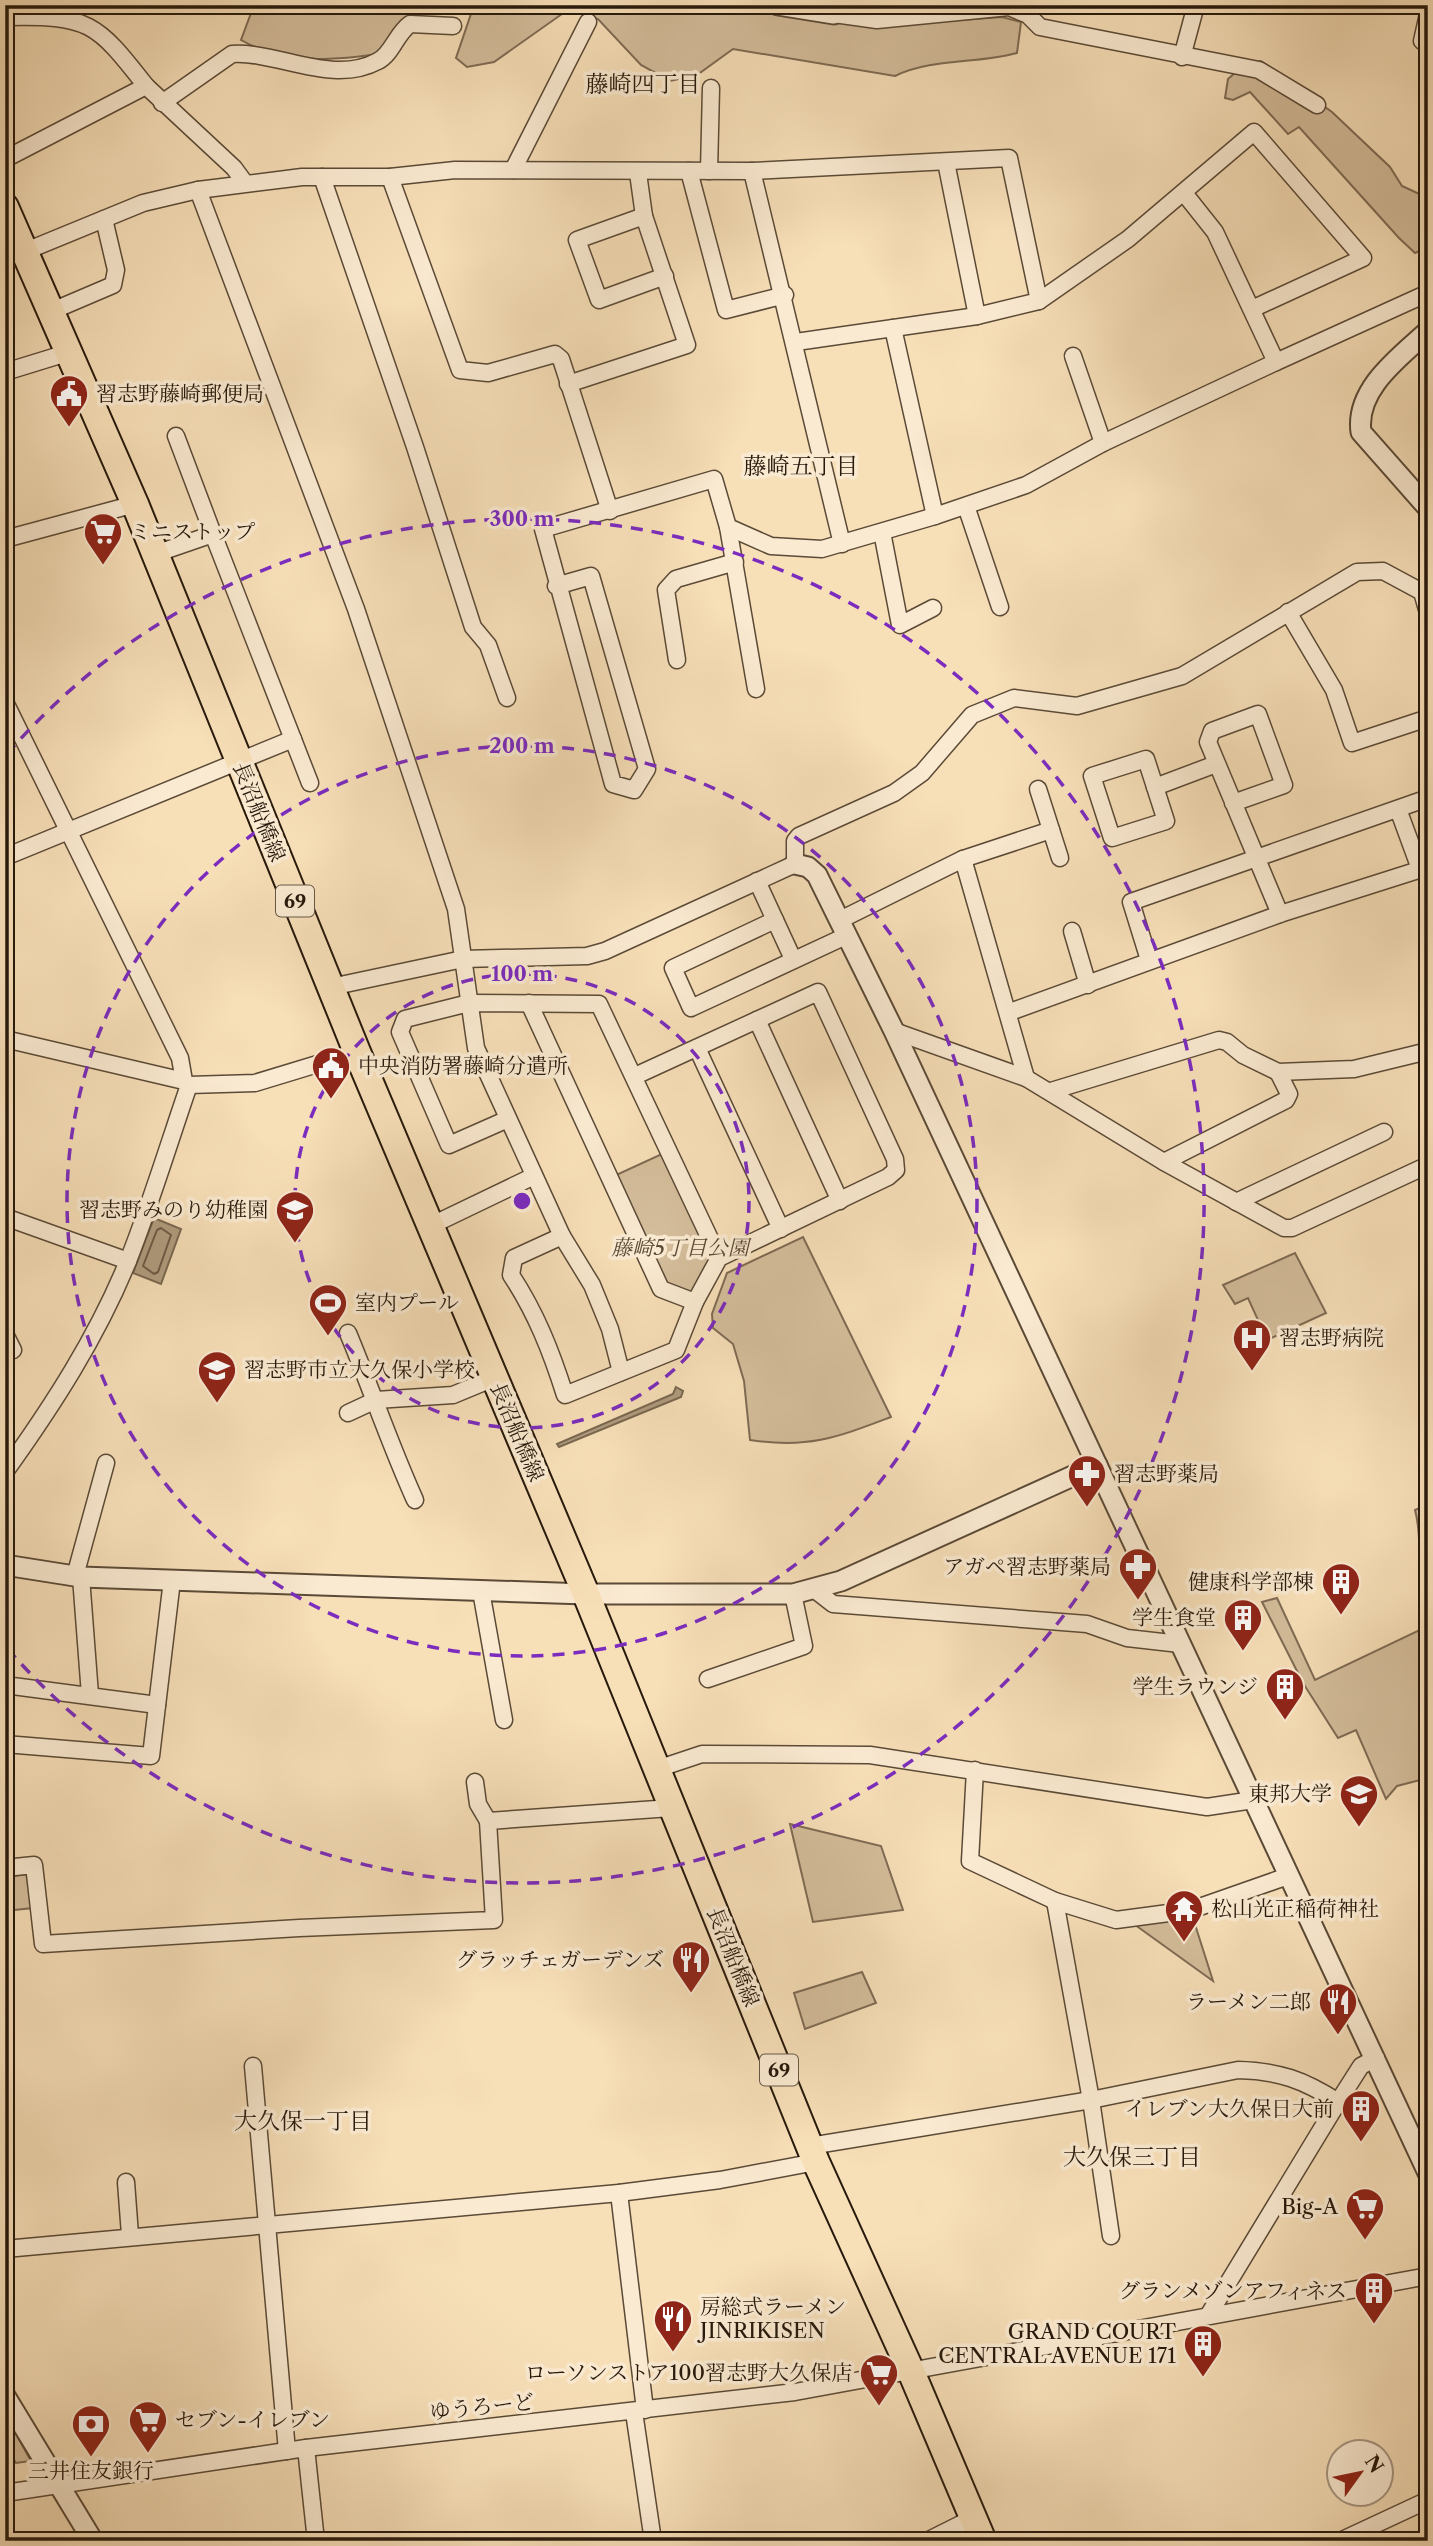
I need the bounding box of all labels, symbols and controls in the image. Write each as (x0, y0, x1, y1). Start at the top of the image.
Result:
district label: 藤崎四丁目 (586, 70, 701, 98)
public building icon: 習志野藤崎郵便局 (48, 373, 90, 428)
place label: 習志野藤崎郵便局 (96, 381, 264, 406)
district label: 藤崎五丁目 (744, 452, 859, 480)
text: 300 m (490, 506, 554, 531)
supermarket icon: ミニストップ (82, 511, 124, 566)
place label: ミニストップ (130, 519, 255, 544)
text: 200 m (489, 733, 555, 758)
street label: 長沼船橋線 (228, 758, 291, 865)
road number: 69 (276, 886, 314, 917)
text: 100 m (491, 961, 553, 986)
public building icon: 中央消防署藤崎分遣所 (310, 1045, 352, 1100)
place label: 中央消防署藤崎分遣所 (358, 1053, 568, 1078)
school or university icon: 習志野みのり幼稚園 (274, 1189, 316, 1244)
centre of rings (510, 1189, 534, 1213)
place label: 習志野みのり幼稚園 (79, 1197, 268, 1222)
park label: 藤崎5丁目公園 (611, 1235, 752, 1260)
sports icon: 室内プール (307, 1282, 349, 1337)
place label: 室内プール (355, 1290, 459, 1315)
hospital icon: 習志野病院 (1231, 1317, 1273, 1372)
place label: 習志野病院 (1279, 1325, 1384, 1350)
school or university icon: 習志野市立大久保小学校 (196, 1349, 238, 1404)
place label: 習志野市立大久保小学校 (244, 1357, 475, 1382)
street label: 長沼船橋線 (485, 1379, 549, 1485)
pharmacy icon: 習志野薬局 (1066, 1453, 1108, 1508)
place label: 習志野薬局 (1114, 1461, 1219, 1486)
pharmacy icon: アガペ習志野薬局 (1117, 1546, 1159, 1601)
place label: アガペ習志野薬局 (943, 1554, 1111, 1579)
building icon: 健康科学部棟 (1320, 1561, 1362, 1616)
place label: 健康科学部棟 (1188, 1569, 1314, 1594)
building icon: 学生食堂 (1222, 1597, 1264, 1652)
place label: 学生食堂 (1132, 1605, 1216, 1630)
building icon: 学生ラウンジ (1264, 1666, 1306, 1721)
place label: 学生ラウンジ (1133, 1674, 1258, 1699)
school or university icon: 東邦大学 (1338, 1773, 1380, 1828)
place label: 東邦大学 (1248, 1781, 1332, 1806)
temple icon: 松山光正稲荷神社 (1163, 1888, 1205, 1943)
place label: 松山光正稲荷神社 (1211, 1896, 1379, 1921)
street label: 長沼船橋線 (702, 1903, 765, 2010)
restaurant icon: グラッチェガーデンズ (670, 1939, 712, 1994)
place label: グラッチェガーデンズ (456, 1947, 664, 1972)
restaurant icon: ラーメン二郎 (1317, 1981, 1359, 2036)
place label: ラーメン二郎 (1186, 1989, 1311, 2014)
road number: 69 (760, 2054, 798, 2086)
building icon: イレブン大久保日大前 (1340, 2088, 1382, 2143)
place label: イレブン大久保日大前 (1125, 2096, 1334, 2121)
district label: 大久保一丁目 (234, 2107, 372, 2135)
district label: 大久保三丁目 (1063, 2143, 1201, 2171)
supermarket icon: Big-A (1344, 2186, 1386, 2241)
place label: Big-A (1281, 2194, 1338, 2219)
building icon: グランメゾンアフィネス (1353, 2270, 1395, 2325)
place label: グランメゾンアフィネス (1119, 2278, 1347, 2303)
place label: 房総式ラーメン JINRIKISEN (697, 2294, 846, 2343)
restaurant icon: 房総式ラーメン JINRIKISEN (652, 2298, 694, 2353)
place label: GRAND COURT CENTRAL AVENUE 171 (938, 2319, 1176, 2368)
building icon: GRAND COURT CENTRAL AVENUE 171 (1182, 2323, 1224, 2378)
supermarket icon: ローソンストア100習志野大久保店 (858, 2352, 900, 2407)
place label: ローソンストア100習志野大久保店 (525, 2360, 852, 2385)
street label: ゆうろーど (428, 2389, 535, 2424)
supermarket icon: セブン-イレブン (127, 2399, 169, 2454)
bank icon: 三井住友銀行 (70, 2403, 112, 2458)
place label: セブン-イレブン (175, 2407, 330, 2432)
north arrow (1324, 2438, 1394, 2508)
text: N (1360, 2451, 1388, 2477)
place label: 三井住友銀行 (28, 2458, 154, 2483)

